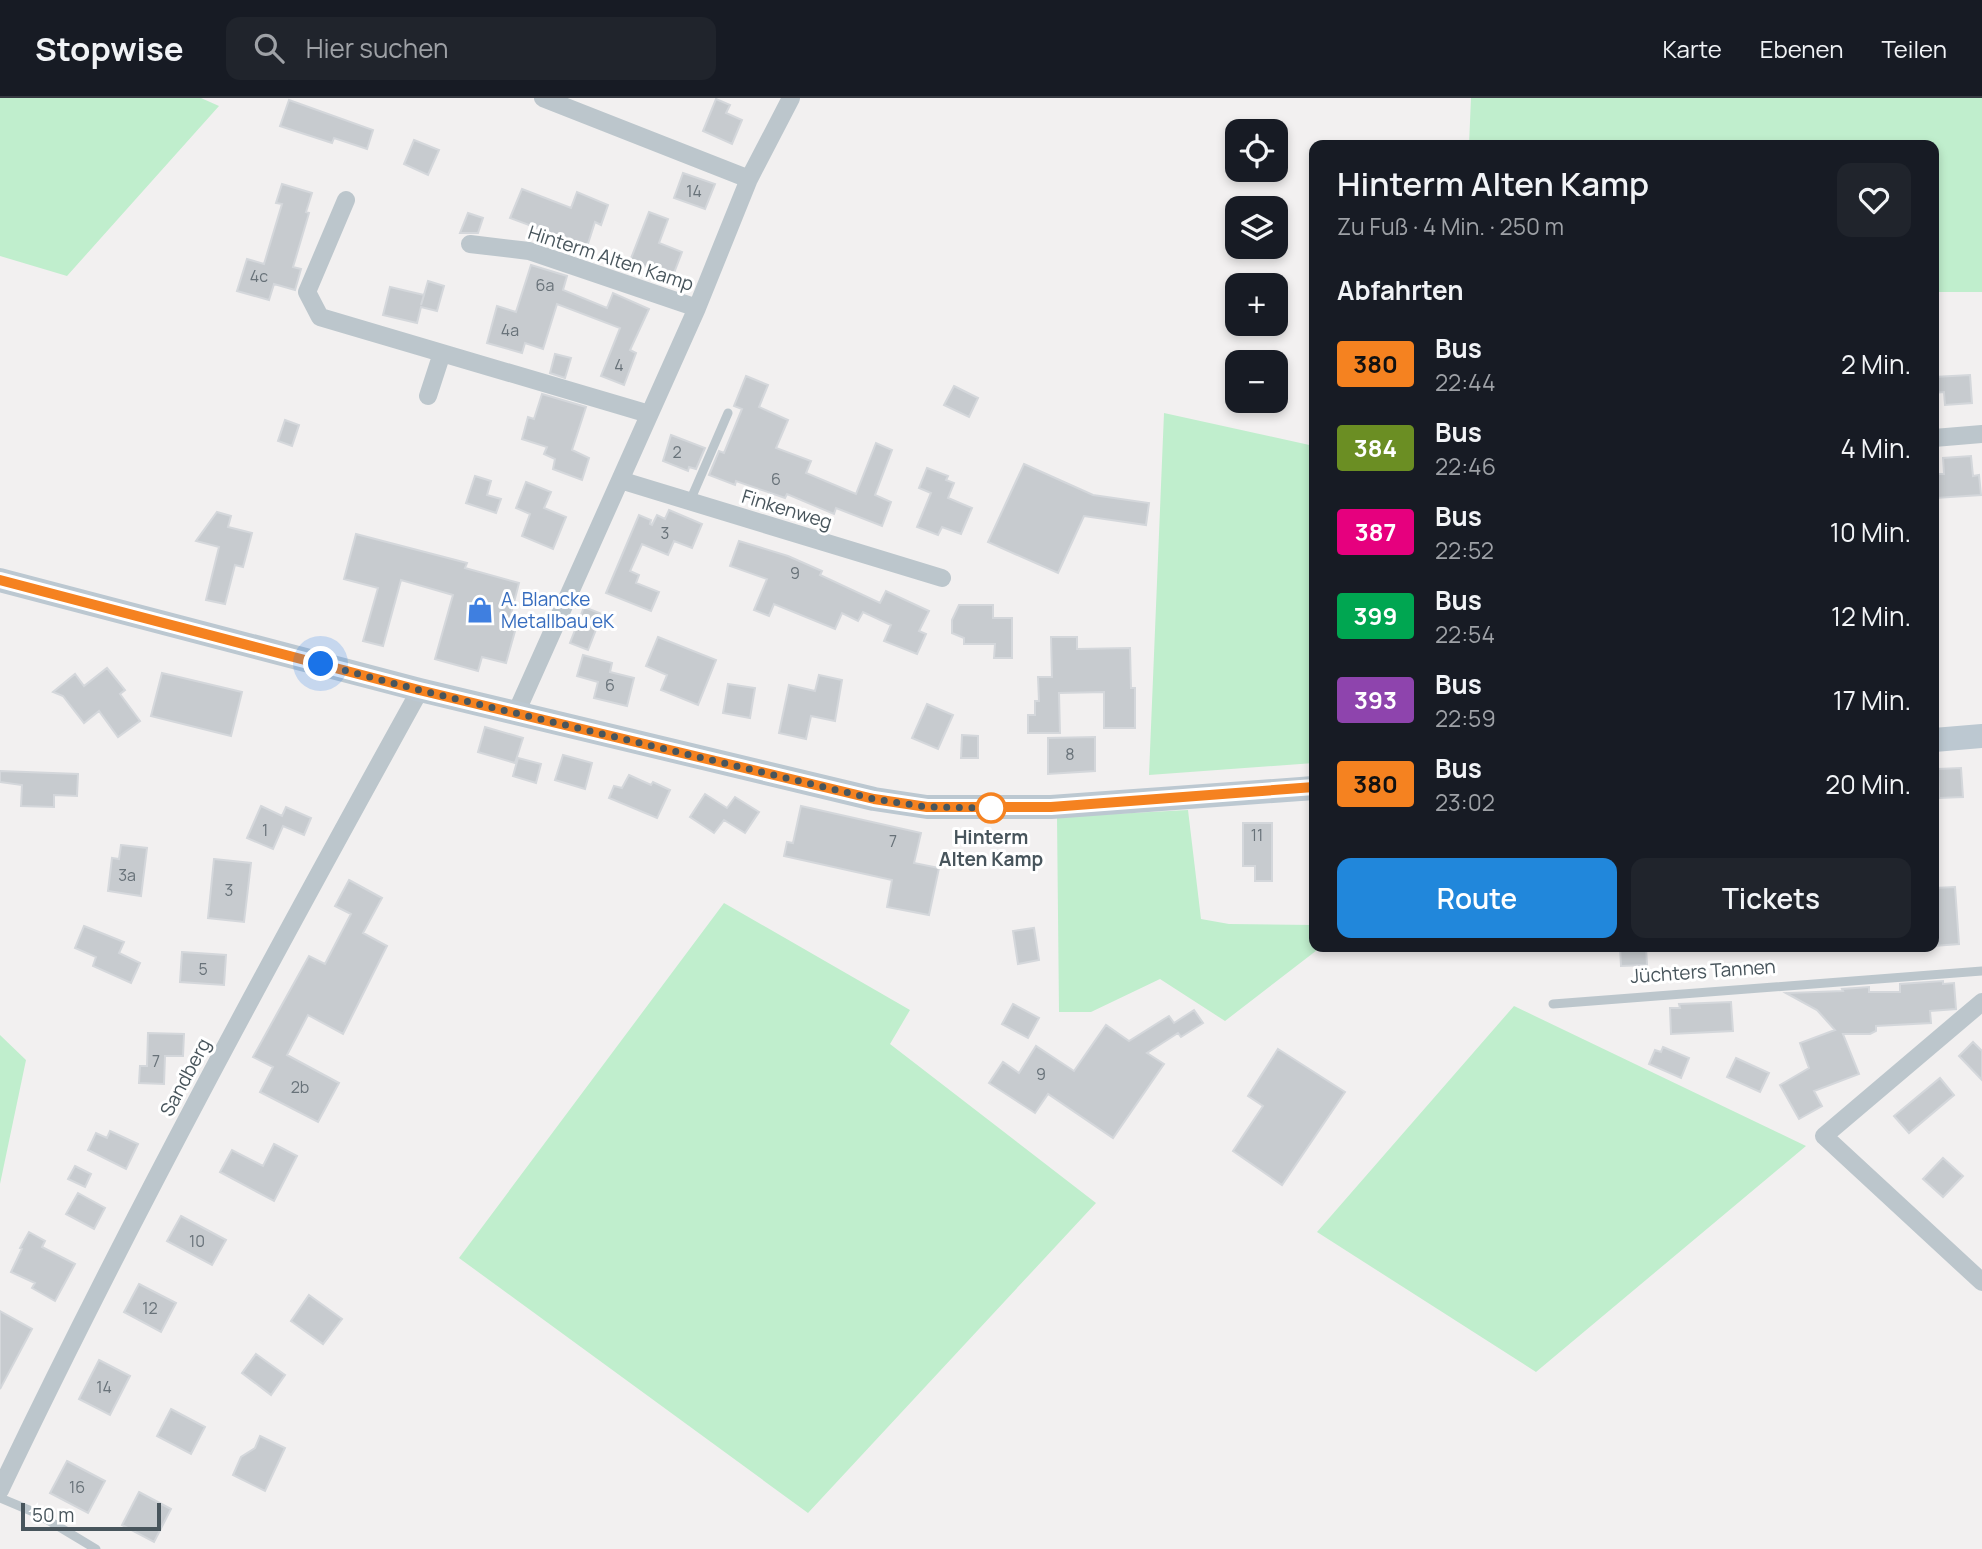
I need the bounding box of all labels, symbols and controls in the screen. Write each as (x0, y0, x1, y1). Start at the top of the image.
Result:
search box (226, 17, 716, 80)
text: Stopwise (35, 26, 184, 71)
icon: search (250, 29, 288, 67)
text: Hier suchen (306, 30, 448, 66)
text: Karte (1662, 32, 1722, 65)
text: Ebenen (1760, 32, 1843, 65)
text: Teilen (1881, 32, 1947, 65)
map controls (1225, 119, 1288, 413)
button: locate (1225, 119, 1288, 182)
text: Hinterm Alten Kamp (1337, 161, 1649, 206)
button: heart (1837, 163, 1911, 237)
house number: 14 (686, 180, 702, 202)
button: layers (1225, 196, 1288, 259)
text: Zu Fuß · 4 Min. · 250 m (1337, 210, 1564, 242)
street label: Hinterm Alten Kamp (525, 219, 697, 297)
house number: 4c (250, 265, 268, 287)
text: Abfahrten (1337, 272, 1464, 308)
button: + (1225, 273, 1288, 336)
house number: 6a (536, 274, 554, 296)
house number: 4a (501, 319, 519, 341)
text: Bus (1435, 330, 1482, 366)
text: 2 Min. (1841, 346, 1911, 382)
text: 380 (1353, 347, 1398, 380)
button: − (1225, 350, 1288, 413)
house number: 4 (614, 354, 624, 376)
text: 22:44 (1435, 366, 1495, 398)
text: Bus (1435, 414, 1482, 450)
text: 4 Min. (1841, 430, 1911, 466)
text: 384 (1354, 431, 1397, 464)
house number: 2 (672, 441, 682, 463)
text: 22:46 (1435, 450, 1496, 482)
house number: 6 (771, 468, 781, 490)
street label: Finkenweg (739, 483, 835, 535)
text: Bus (1435, 498, 1482, 534)
text: 10 Min. (1830, 514, 1911, 550)
text: 387 (1355, 515, 1396, 548)
house number: 3 (661, 522, 669, 544)
text: 22:52 (1435, 534, 1494, 566)
house number: 9 (790, 562, 800, 584)
text: Bus (1435, 582, 1482, 618)
place label: A. Blancke Metallbau eK (501, 586, 615, 634)
shop icon: A. Blancke Metallbau eK (465, 595, 495, 625)
text: 12 Min. (1831, 598, 1911, 634)
text: 399 (1354, 599, 1397, 632)
text: 22:54 (1435, 618, 1495, 650)
your location (303, 646, 338, 681)
text: Bus (1435, 666, 1482, 702)
house number: 6 (605, 674, 615, 696)
text: 17 Min. (1833, 682, 1911, 718)
text: 393 (1354, 683, 1397, 716)
text: 22:59 (1435, 702, 1496, 734)
house number: 8 (1065, 743, 1075, 765)
text: Bus (1435, 750, 1482, 786)
text: 20 Min. (1825, 766, 1911, 802)
text: 380 (1353, 767, 1398, 800)
text: 23:02 (1435, 786, 1495, 818)
marker: Hinterm Alten Kamp (976, 793, 1006, 823)
house number: 1 (262, 819, 268, 841)
place label: Hinterm Alten Kamp (939, 824, 1043, 872)
house number: 11 (1251, 824, 1263, 846)
house number: 7 (889, 830, 897, 852)
button: Route (1337, 858, 1617, 938)
button: Tickets (1631, 858, 1911, 938)
house number: 3a (118, 864, 136, 886)
house number: 3 (225, 879, 233, 901)
street label: Jüchters Tannen (1629, 953, 1777, 989)
house number: 5 (198, 958, 208, 980)
street label: Sandberg (154, 1033, 216, 1121)
house number: 7 (152, 1050, 160, 1072)
house number: 9 (1036, 1063, 1046, 1085)
house number: 2b (291, 1076, 309, 1098)
house number: 10 (189, 1230, 205, 1252)
house number: 12 (142, 1297, 158, 1319)
house number: 14 (96, 1376, 112, 1398)
house number: 16 (69, 1476, 85, 1498)
scale bar (21, 1500, 161, 1532)
text: 50 m (32, 1502, 74, 1528)

